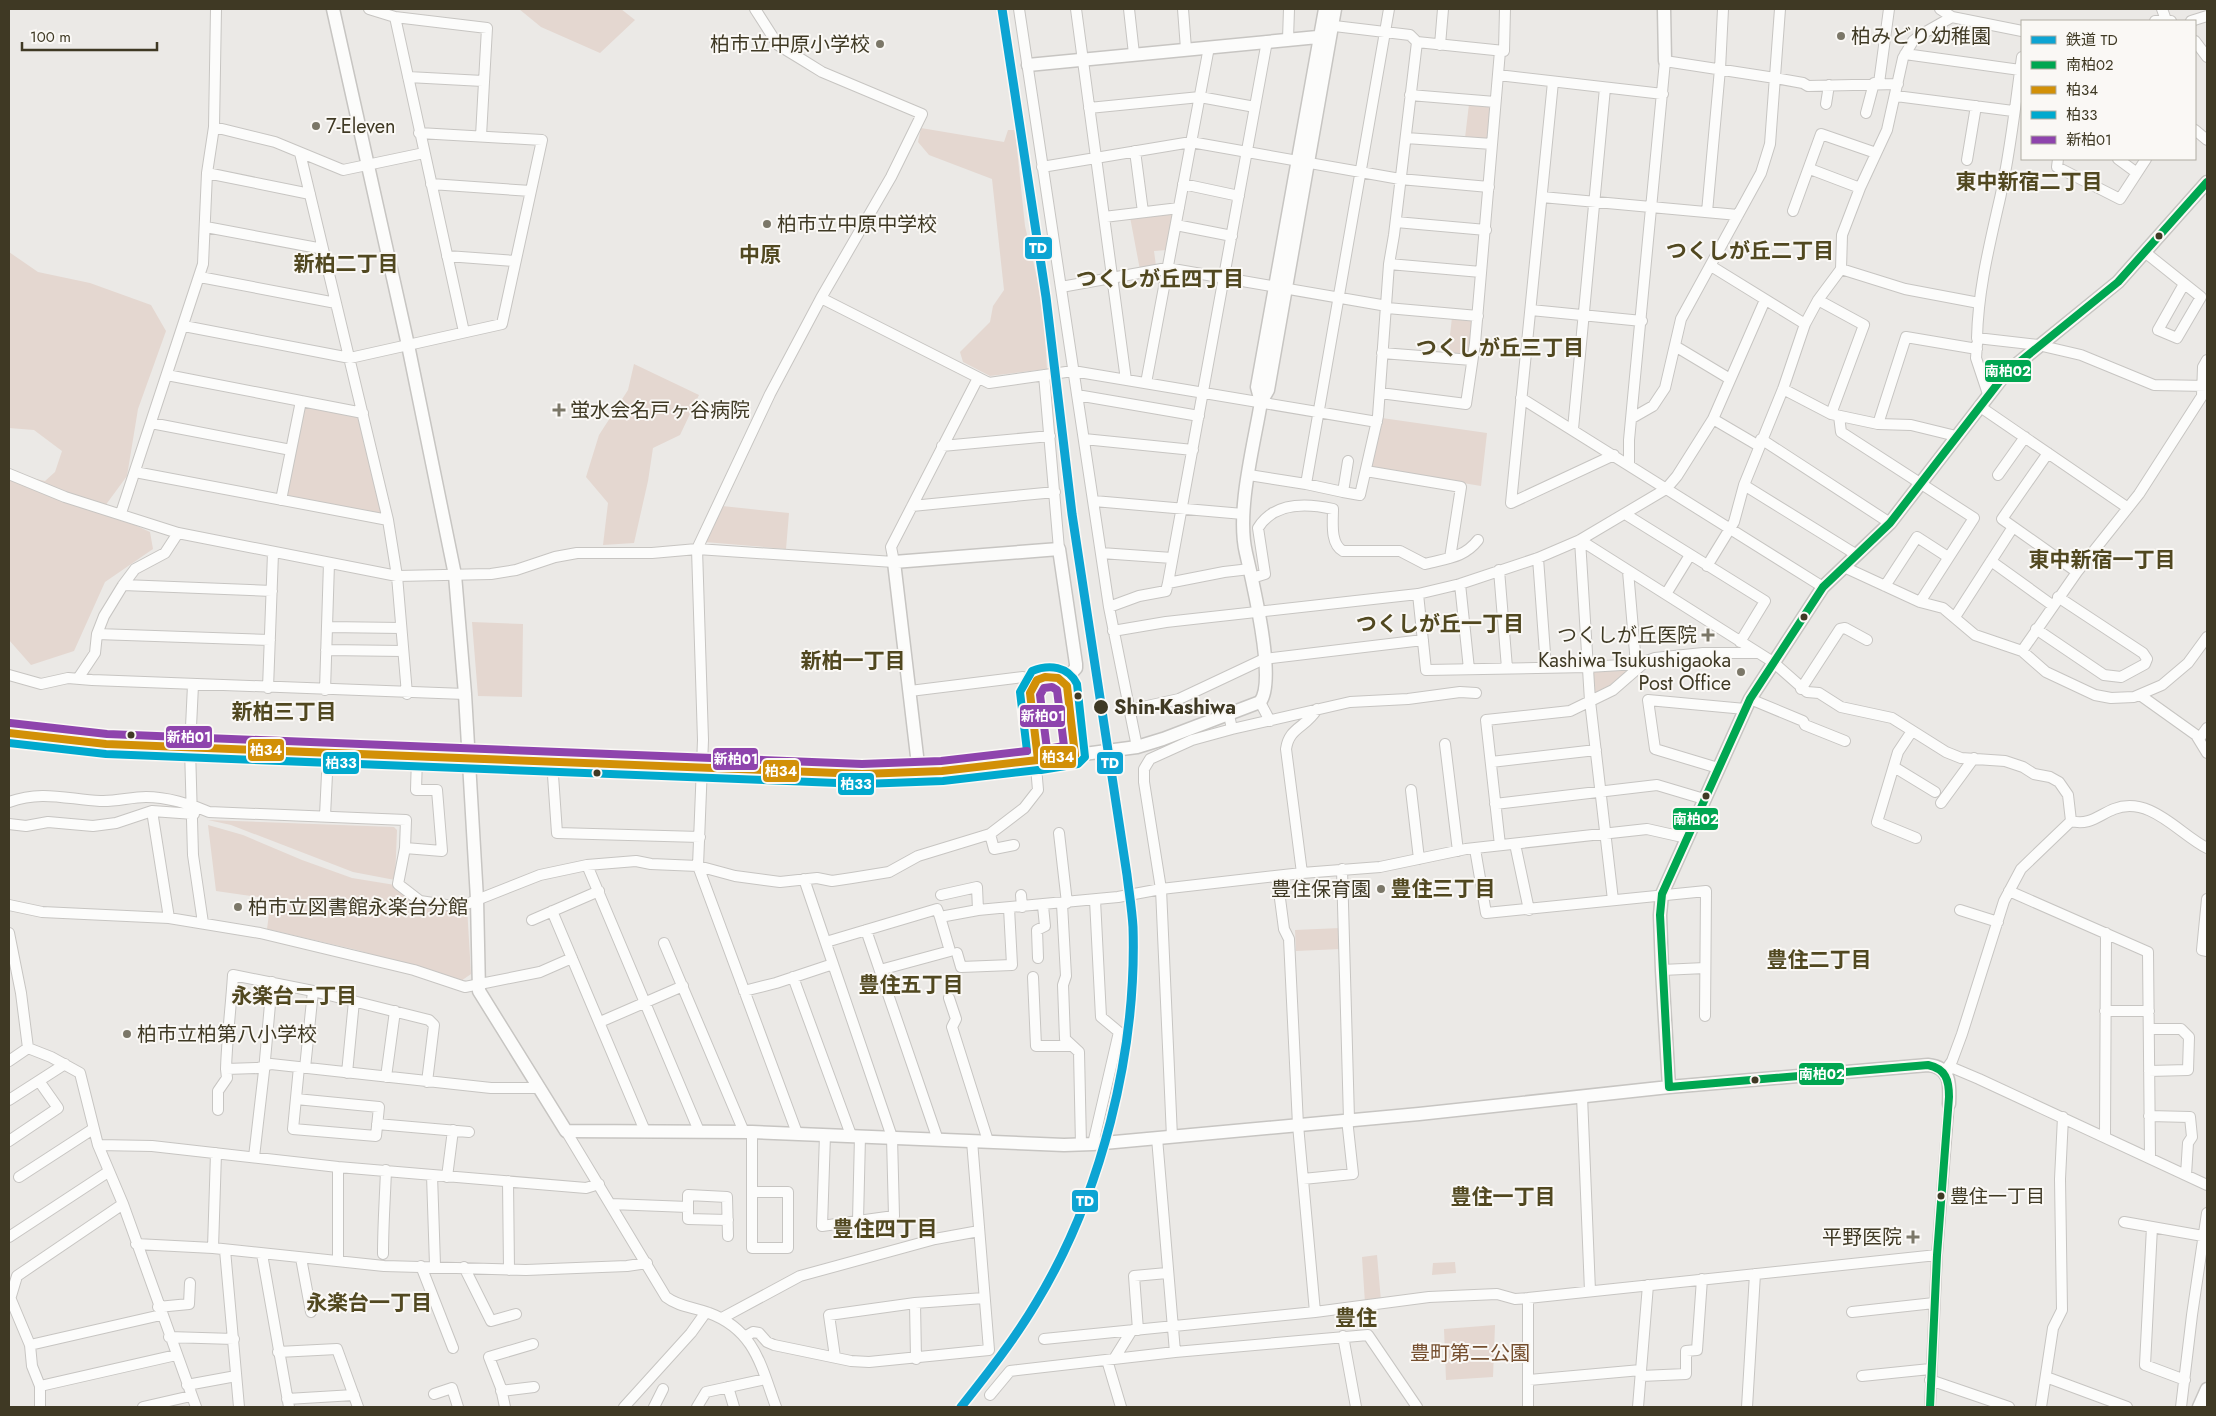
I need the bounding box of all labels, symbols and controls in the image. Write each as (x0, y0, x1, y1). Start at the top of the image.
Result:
scale bar (22, 20, 158, 52)
legend (2021, 20, 2196, 160)
place label: 柏みどり幼稚園 (1851, 22, 1991, 51)
text: 100 m (30, 26, 71, 48)
text: 鉄道 TD (2066, 29, 2118, 51)
place label: 柏市立中原小学校 (710, 30, 870, 59)
marker: 柏みどり幼稚園 (1835, 30, 1847, 42)
marker: 柏市立中原小学校 (874, 38, 886, 50)
text: 南柏02 (2066, 54, 2114, 76)
text: 柏34 (2066, 79, 2098, 101)
text: 柏33 (2066, 104, 2097, 126)
place label: 7-Eleven (326, 112, 396, 141)
marker: 7-Eleven (310, 120, 322, 132)
text: 新柏01 (2066, 129, 2112, 151)
district label: 東中新宿二丁目 (1956, 167, 2103, 197)
place label: 柏市立中原中学校 (777, 210, 937, 239)
marker: 柏市立中原中学校 (761, 218, 773, 230)
unlabelled marker (2154, 231, 2164, 241)
line badge: TD (1024, 236, 1053, 260)
district label: つくしが丘二丁目 (1666, 236, 1834, 266)
text: TD (1029, 238, 1047, 258)
district label: 中原 (739, 240, 781, 270)
district label: 新柏二丁目 (294, 249, 399, 279)
district label: つくしが丘四丁目 (1076, 264, 1244, 294)
district label: つくしが丘三丁目 (1416, 333, 1584, 363)
line badge: 南柏02 (1984, 359, 2032, 383)
text: 南柏02 (1985, 361, 2031, 381)
place label: 蛍水会名戸ヶ谷病院 (570, 396, 750, 425)
marker: 蛍水会名戸ヶ谷病院 (552, 403, 566, 417)
district label: 東中新宿一丁目 (2029, 545, 2176, 575)
district label: つくしが丘一丁目 (1356, 609, 1524, 639)
unlabelled marker (1799, 612, 1809, 622)
place label: つくしが丘医院 (1557, 621, 1697, 650)
marker: つくしが丘医院 (1701, 628, 1715, 642)
district label: 新柏一丁目 (801, 646, 906, 676)
place label: Kashiwa Tsukushigaoka Post Office (1538, 646, 1731, 698)
marker: Kashiwa Tsukushigaoka Post Office (1735, 666, 1747, 678)
unlabelled marker (1073, 691, 1083, 701)
place label: Shin-Kashiwa (1114, 693, 1236, 722)
district label: 新柏三丁目 (232, 697, 337, 727)
marker: Shin-Kashiwa (1092, 698, 1110, 716)
line badge: 新柏01 (1019, 704, 1066, 728)
text: 新柏01 (1021, 706, 1065, 726)
line badge: 新柏01 (165, 725, 213, 749)
text: 新柏01 (167, 727, 211, 747)
unlabelled marker (126, 730, 136, 740)
line badge: 柏34 (247, 738, 285, 762)
text: 柏34 (250, 740, 282, 760)
line badge: 柏34 (1039, 745, 1077, 769)
line badge: 新柏01 (712, 747, 759, 771)
text: 柏34 (1042, 747, 1074, 767)
text: 新柏01 (714, 749, 758, 769)
line badge: 柏33 (322, 751, 360, 775)
line badge: TD (1096, 751, 1124, 775)
text: 柏33 (325, 753, 357, 773)
text: TD (1101, 753, 1119, 773)
line badge: 柏34 (762, 759, 800, 783)
text: 柏34 (765, 761, 797, 781)
unlabelled marker (592, 768, 602, 778)
line badge: 柏33 (837, 772, 875, 796)
text: 柏33 (840, 774, 872, 794)
unlabelled marker (1701, 791, 1711, 801)
line badge: 南柏02 (1672, 807, 1719, 831)
text: 南柏02 (1673, 809, 1719, 829)
district label: 豊住三丁目 (1391, 874, 1496, 904)
place label: 豊住保育園 (1271, 875, 1371, 904)
marker: 豊住保育園 (1375, 883, 1387, 895)
place label: 柏市立図書館永楽台分館 (248, 893, 468, 922)
marker: 柏市立図書館永楽台分館 (232, 901, 244, 913)
district label: 豊住二丁目 (1767, 945, 1872, 975)
district label: 豊住五丁目 (859, 970, 964, 1000)
district label: 永楽台二丁目 (231, 981, 357, 1011)
place label: 柏市立柏第八小学校 (137, 1020, 317, 1049)
marker: 柏市立柏第八小学校 (121, 1028, 133, 1040)
line badge: 南柏02 (1798, 1062, 1845, 1086)
text: 南柏02 (1799, 1064, 1845, 1084)
unlabelled marker (1750, 1075, 1760, 1085)
district label: 豊住一丁目 (1451, 1182, 1556, 1212)
place label: 豊住一丁目 (1950, 1183, 2045, 1210)
line badge: TD (1071, 1189, 1099, 1213)
text: TD (1076, 1191, 1094, 1211)
marker: 豊住一丁目 (1936, 1191, 1946, 1201)
district label: 豊住四丁目 (833, 1214, 938, 1244)
place label: 平野医院 (1822, 1223, 1902, 1252)
marker: 平野医院 (1906, 1230, 1920, 1244)
district label: 永楽台一丁目 (306, 1288, 432, 1318)
district label: 豊住 (1335, 1303, 1377, 1333)
park label: 豊町第二公園 (1410, 1339, 1530, 1368)

